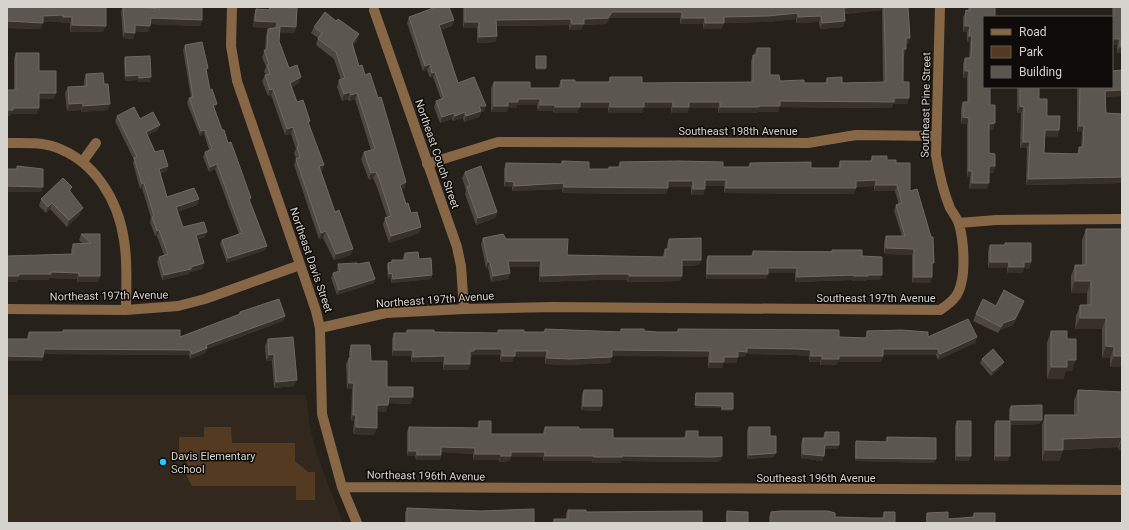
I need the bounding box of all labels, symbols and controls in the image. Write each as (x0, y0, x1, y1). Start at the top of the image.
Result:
legend (983, 16, 1113, 88)
text: Road (1019, 25, 1047, 39)
text: Park (1019, 45, 1044, 59)
street label: Southeast Pine Street (919, 52, 933, 158)
text: Building (1019, 65, 1062, 79)
street label: Northeast Couch Street (412, 98, 462, 211)
street label: Southeast 198th Avenue (678, 125, 798, 138)
street label: Northeast Davis Street (287, 206, 335, 315)
street label: Northeast 197th Avenue (50, 288, 169, 304)
street label: Northeast 197th Avenue (375, 289, 495, 311)
street label: Southeast 197th Avenue (816, 292, 936, 305)
place label: Davis Elementary School (171, 450, 256, 476)
marker: Davis Elementary School (158, 457, 168, 467)
street label: Northeast 196th Avenue (367, 468, 486, 484)
street label: Southeast 196th Avenue (756, 472, 876, 485)

